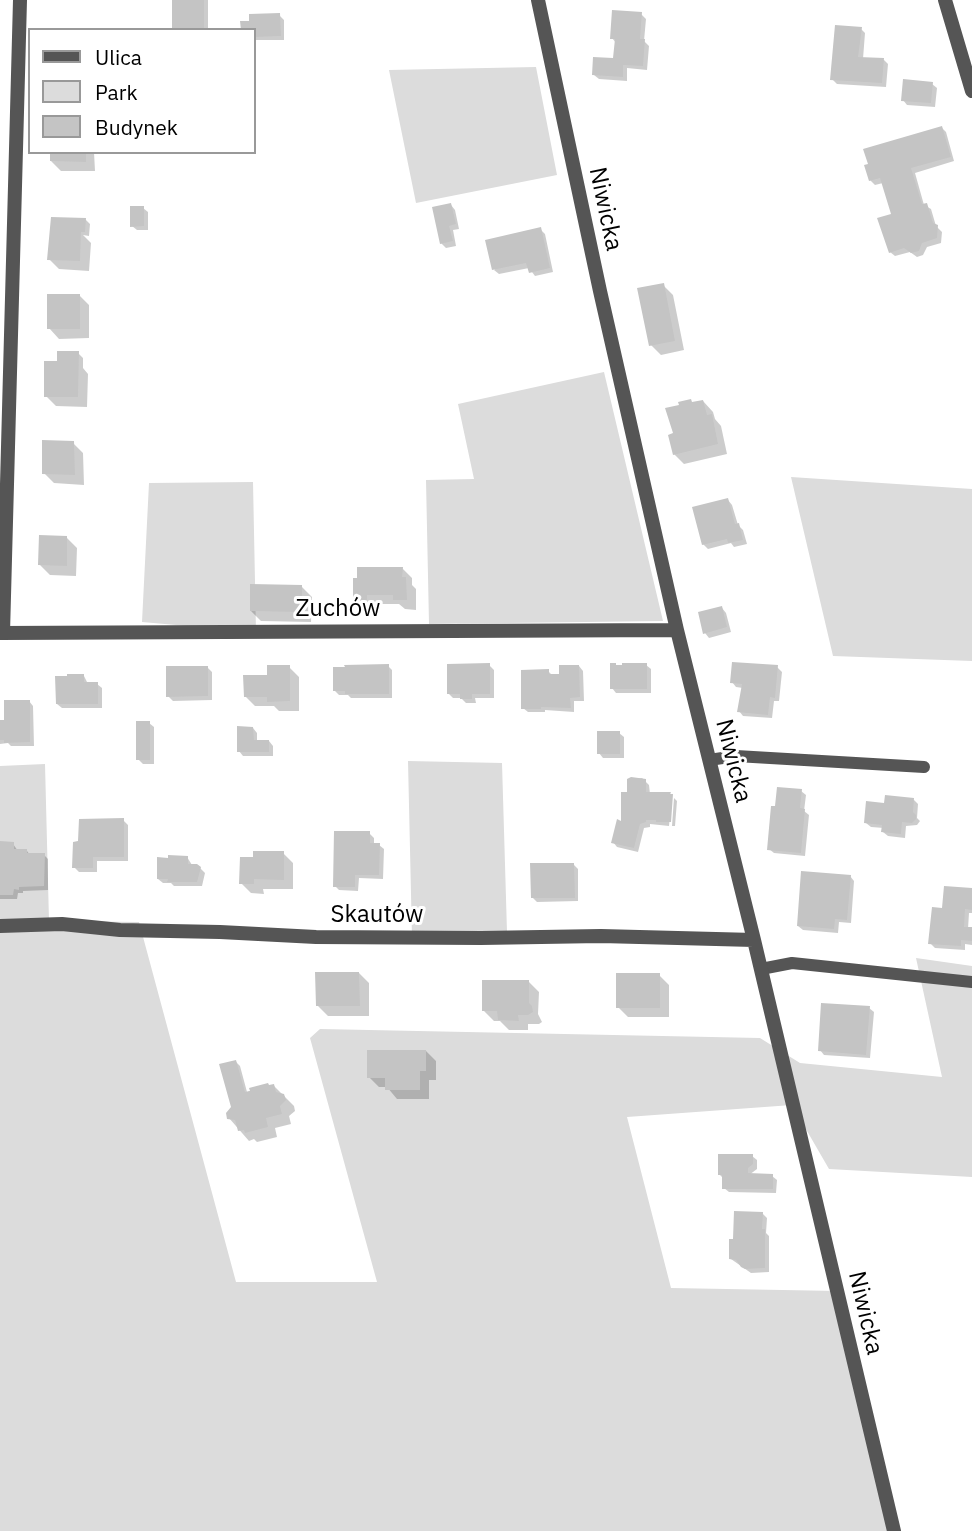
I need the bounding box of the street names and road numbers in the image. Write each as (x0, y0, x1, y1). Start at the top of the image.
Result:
street label: Niwicka (582, 165, 628, 253)
street label: Zuchów (296, 595, 380, 623)
street label: Niwicka (709, 716, 757, 806)
street label: Skautów (331, 901, 423, 929)
street label: Niwicka (841, 1268, 889, 1358)

